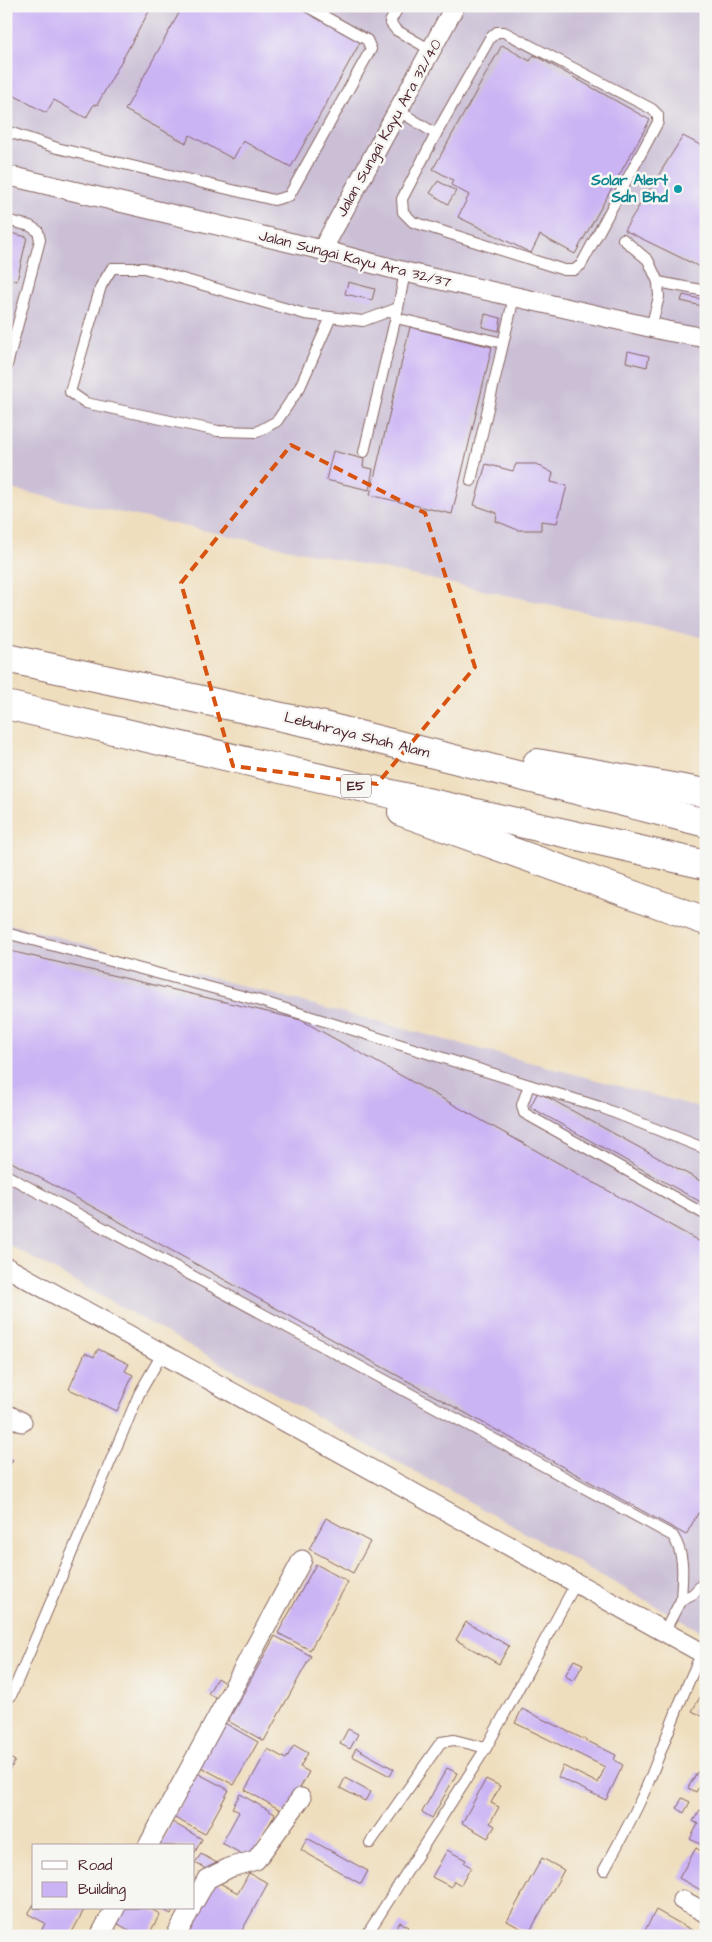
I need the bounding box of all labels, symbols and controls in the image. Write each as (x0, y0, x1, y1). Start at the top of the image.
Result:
street label: Jalan Sungai Kayu Ara 32/40 (331, 35, 448, 221)
place label: Solar Alert Sdn Bhd (590, 170, 669, 208)
marker: Solar Alert Sdn Bhd (672, 183, 684, 195)
street label: Jalan Sungai Kayu Ara 32/37 (256, 225, 453, 294)
street label: Lebuhraya Shah Alam (282, 707, 432, 764)
road number: E5 (341, 774, 371, 798)
legend (32, 1844, 195, 1910)
text: Road (78, 1855, 113, 1876)
text: Building (78, 1879, 126, 1901)

